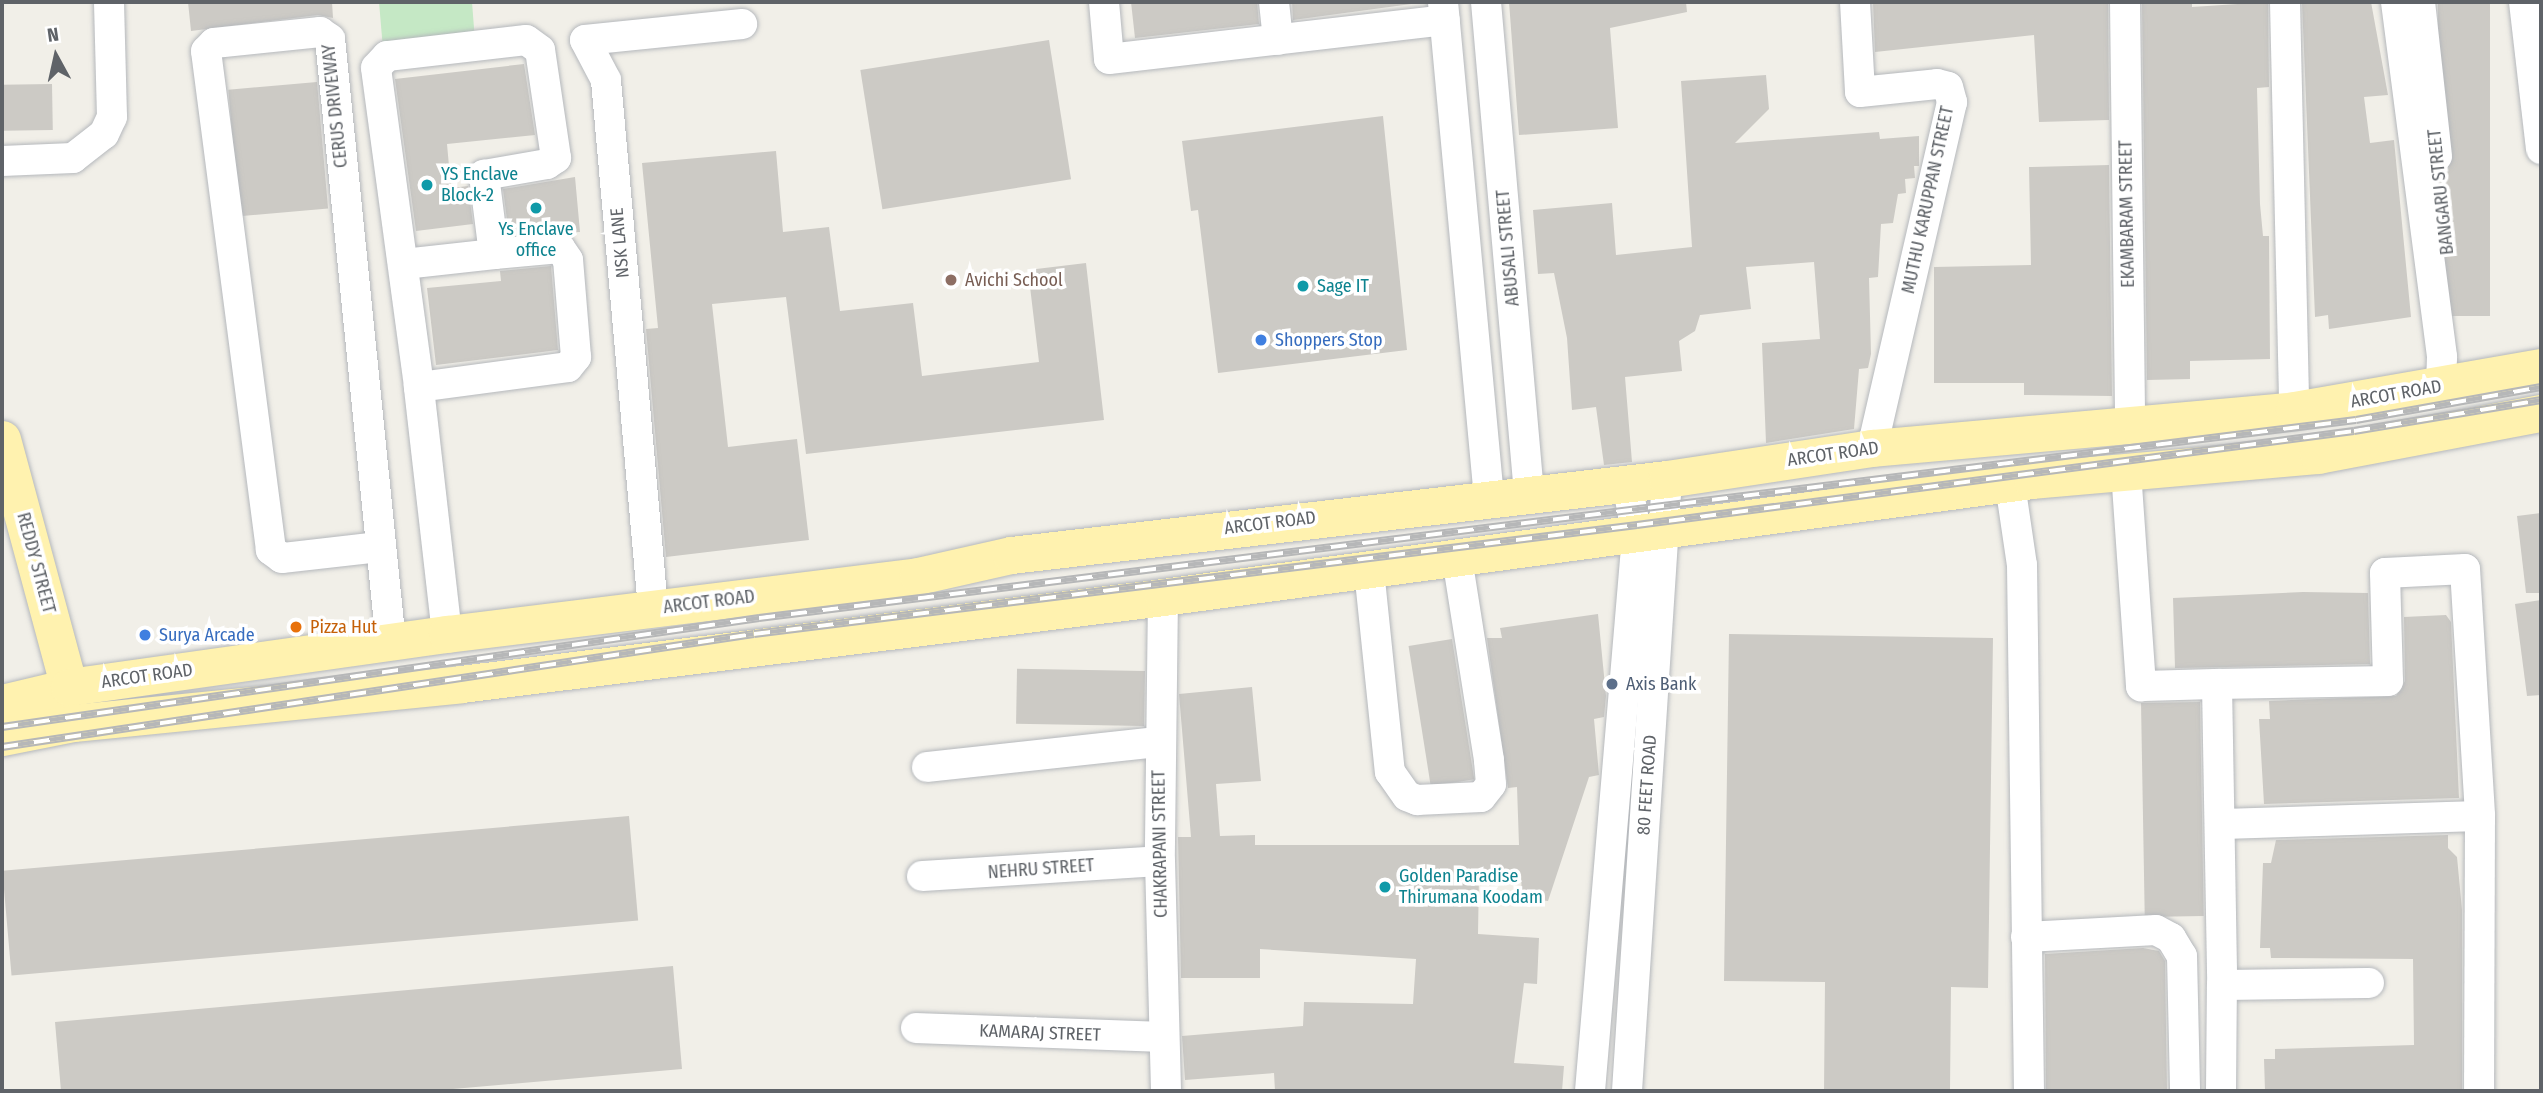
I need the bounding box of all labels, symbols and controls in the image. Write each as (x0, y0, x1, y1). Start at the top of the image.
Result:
north arrow (21, 21, 91, 91)
text: N (46, 23, 60, 47)
street label: CERUS DRIVEWAY (318, 43, 352, 169)
street label: MUTHU KARUPPAN STREET (1898, 104, 1958, 296)
street label: BANGARU STREET (2424, 128, 2458, 256)
street label: EKAMBARAM STREET (2115, 140, 2139, 288)
place label: YS Enclave Block-2 (441, 164, 518, 206)
marker: YS Enclave Block-2 (419, 177, 435, 193)
street label: ABUSALI STREET (1492, 189, 1524, 307)
marker: Ys Enclave office (528, 200, 544, 216)
street label: NSK LANE (606, 207, 634, 279)
place label: Ys Enclave office (498, 219, 574, 262)
place label: Avichi School (965, 269, 1063, 291)
marker: Avichi School (943, 272, 959, 288)
place label: Sage IT (1317, 275, 1369, 297)
marker: Sage IT (1295, 278, 1311, 294)
place label: Shoppers Stop (1275, 329, 1382, 351)
marker: Shoppers Stop (1253, 332, 1269, 348)
street label: ARCOT ROAD (2349, 375, 2443, 413)
street label: ARCOT ROAD (1786, 437, 1880, 471)
street label: ARCOT ROAD (1223, 507, 1317, 539)
street label: REDDY STREET (12, 510, 60, 616)
street label: ARCOT ROAD (662, 586, 756, 618)
place label: Pizza Hut (310, 616, 377, 638)
marker: Pizza Hut (288, 619, 304, 635)
place label: Surya Arcade (159, 624, 255, 646)
marker: Surya Arcade (137, 627, 153, 643)
street label: ARCOT ROAD (100, 659, 194, 693)
place label: Axis Bank (1626, 673, 1696, 695)
marker: Axis Bank (1604, 676, 1620, 692)
street label: 80 FEET ROAD (1633, 734, 1661, 836)
street label: CHAKRAPANI STREET (1148, 770, 1172, 918)
street label: NEHRU STREET (987, 855, 1095, 883)
place label: Golden Paradise Thirumana Koodam (1399, 866, 1543, 908)
marker: Golden Paradise Thirumana Koodam (1377, 879, 1393, 895)
street label: KAMARAJ STREET (979, 1020, 1101, 1046)

